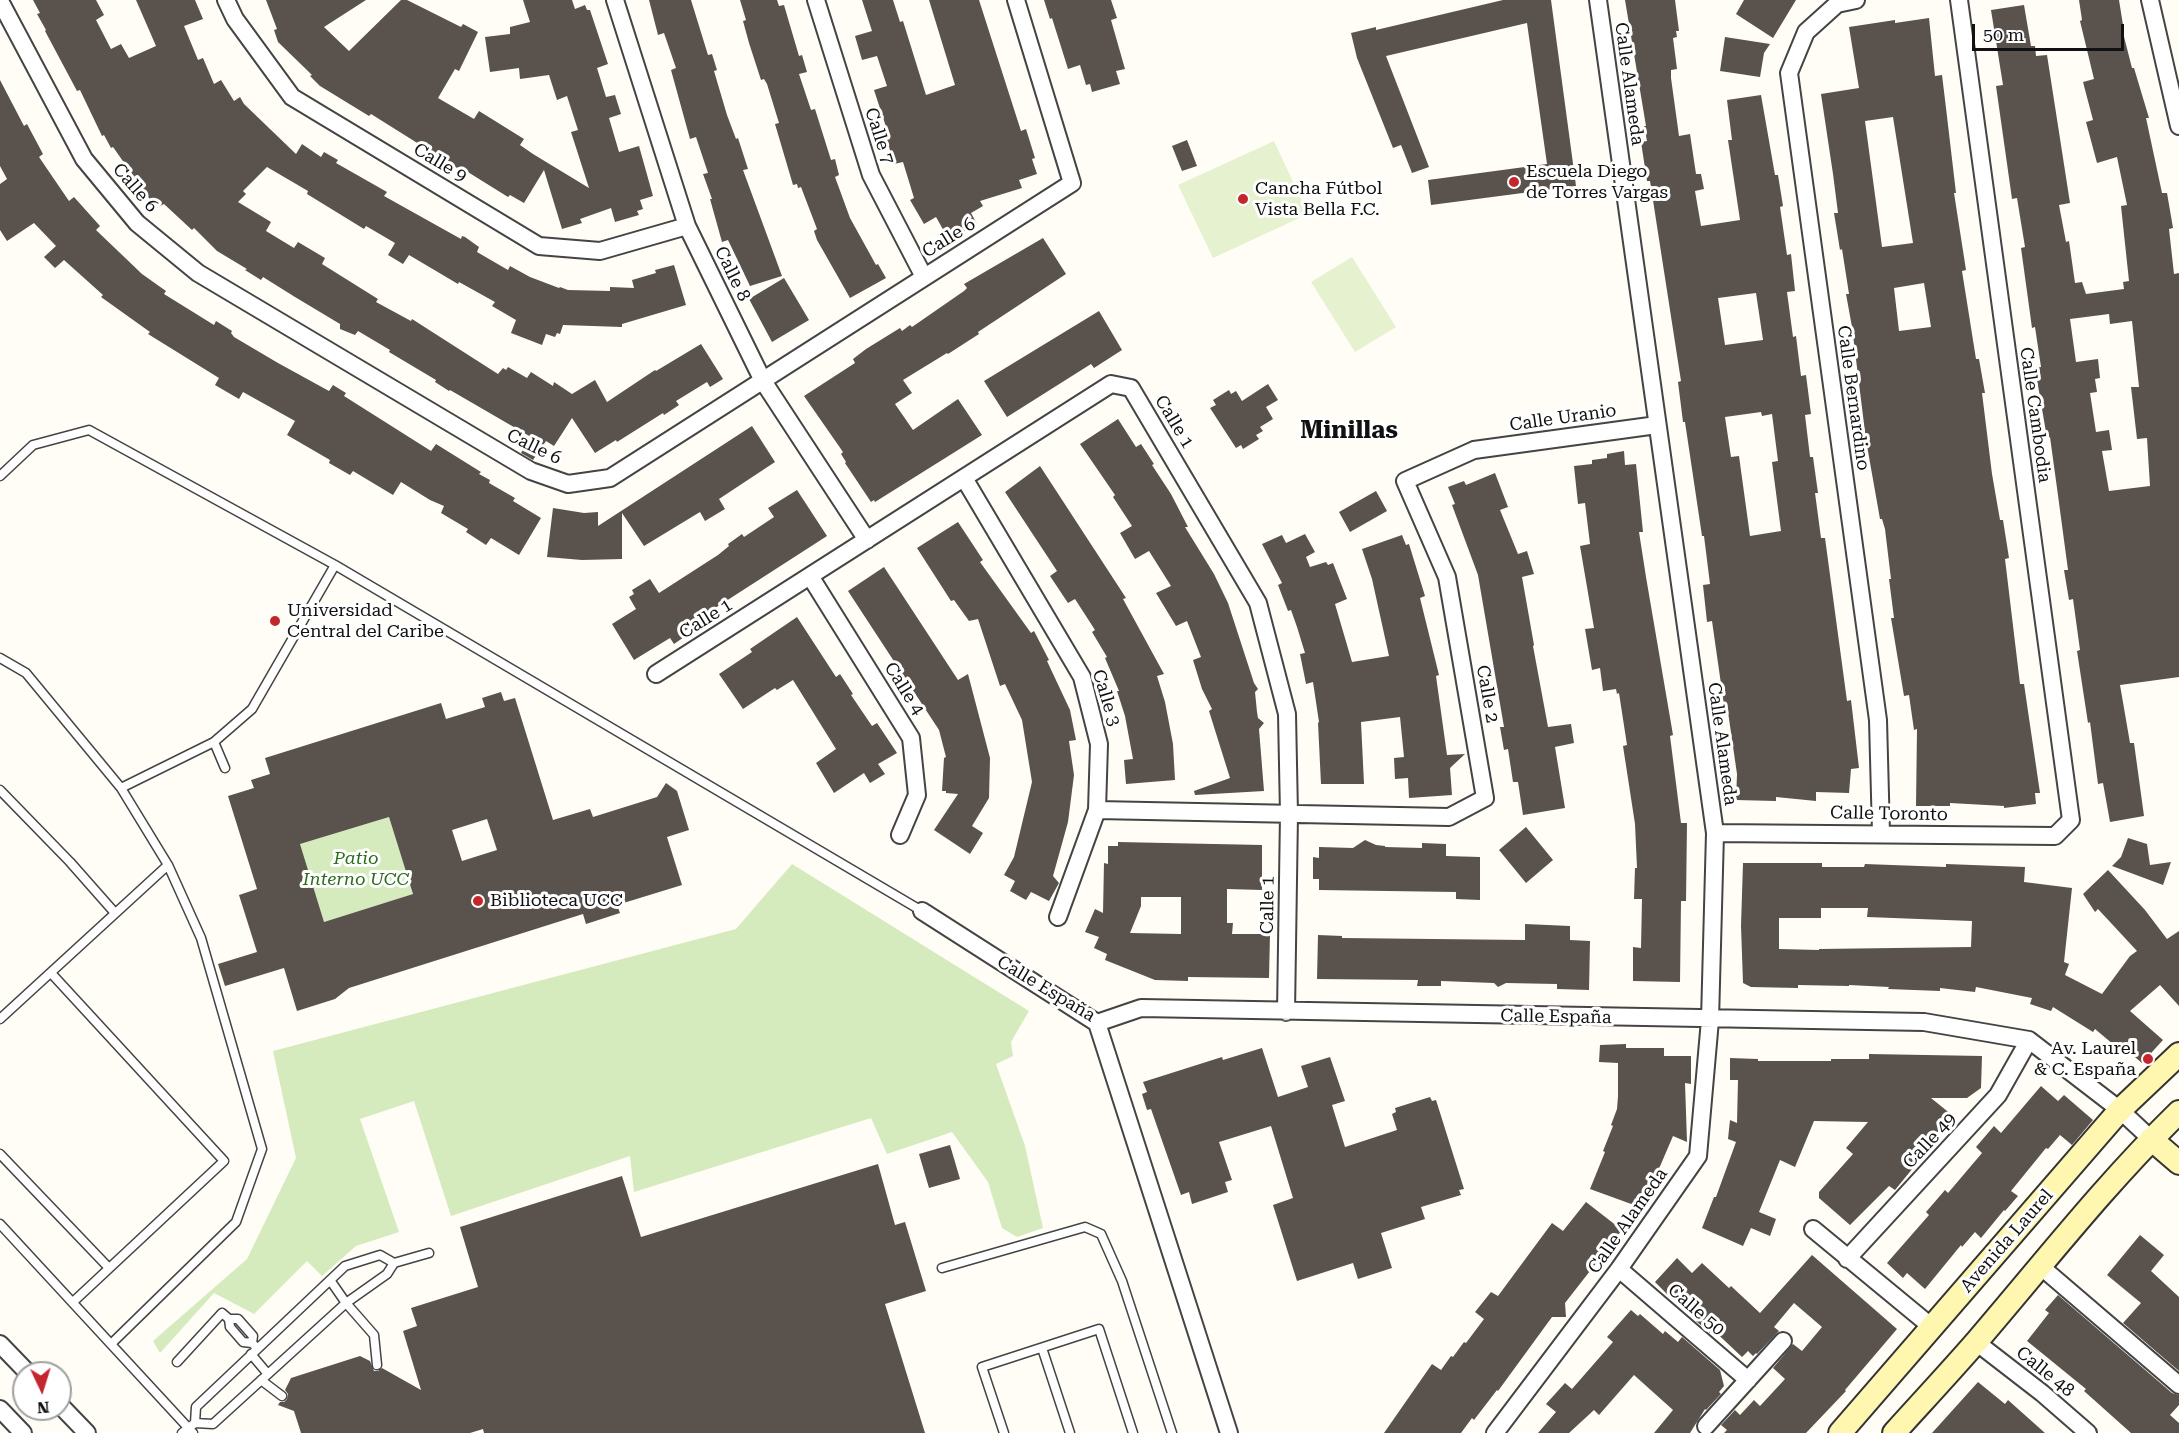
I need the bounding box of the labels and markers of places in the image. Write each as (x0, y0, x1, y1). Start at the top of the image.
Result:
place label: Escuela Diego de Torres Vargas (1526, 161, 1668, 204)
marker: Escuela Diego de Torres Vargas (1507, 175, 1521, 189)
place label: Cancha Fútbol Vista Bella F.C. (1255, 178, 1382, 220)
marker: Cancha Fútbol Vista Bella F.C. (1236, 192, 1250, 206)
place label: Universidad Central del Caribe (287, 600, 444, 642)
marker: Universidad Central del Caribe (268, 614, 282, 628)
place label: Biblioteca UCC (490, 890, 623, 912)
marker: Biblioteca UCC (471, 894, 485, 908)
place label: Av. Laurel & C. España (2034, 1038, 2136, 1080)
marker: Av. Laurel & C. España (2141, 1052, 2155, 1066)

